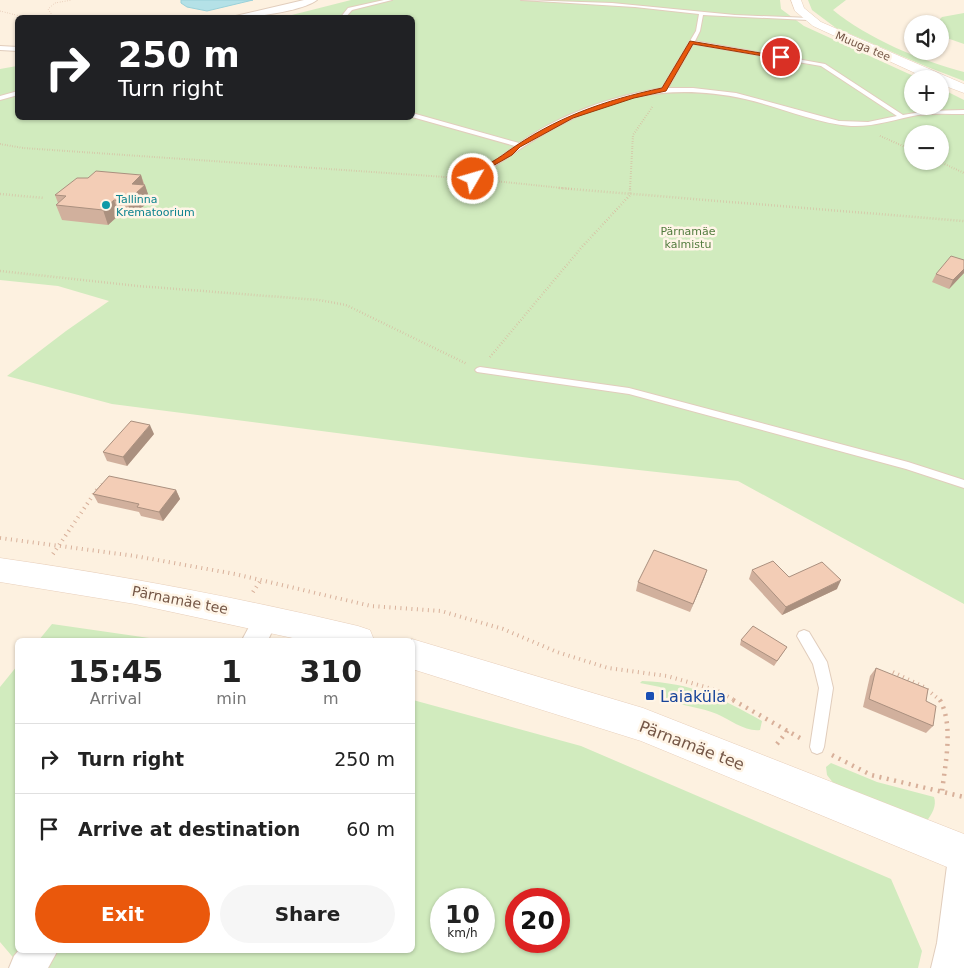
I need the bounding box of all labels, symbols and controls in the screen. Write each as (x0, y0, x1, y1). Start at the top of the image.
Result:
map controls (904, 15, 949, 170)
button: sound (904, 15, 949, 60)
street label: Muuga tee (833, 29, 892, 64)
icon: right (35, 35, 100, 100)
text: 250 m (118, 35, 240, 75)
pin (760, 36, 802, 78)
icon: arrive (767, 43, 795, 71)
button: + (904, 70, 949, 115)
text: Turn right (118, 76, 223, 101)
button: − (904, 125, 949, 170)
position arrow (446, 152, 498, 204)
place label: Tallinna Krematoorium (115, 193, 195, 219)
marker: Tallinna Krematoorium (100, 199, 112, 211)
park label: Pärnamäe kalmistu (660, 225, 716, 251)
street label: Pärnamäe tee (131, 583, 229, 617)
text: 15:45 (68, 654, 163, 689)
text: 1 (221, 654, 242, 689)
text: 310 (299, 654, 362, 689)
place label: Laiaküla (660, 687, 726, 706)
text: Arrival (90, 689, 142, 708)
text: min (216, 689, 247, 708)
text: m (323, 689, 339, 708)
marker: Laiaküla (644, 690, 656, 702)
street label: Pärnamäe tee (636, 717, 747, 774)
icon: right (35, 745, 63, 773)
text: Turn right (78, 748, 184, 770)
text: 250 m (334, 748, 395, 770)
icon: arrive (35, 815, 63, 843)
text: Arrive at destination (78, 818, 300, 840)
text: 60 m (346, 818, 395, 840)
button: Exit (35, 885, 210, 943)
button: Share (220, 885, 395, 943)
speed limit sign: 20 (505, 888, 570, 953)
text: 10 (445, 900, 480, 929)
text: km/h (447, 926, 478, 940)

